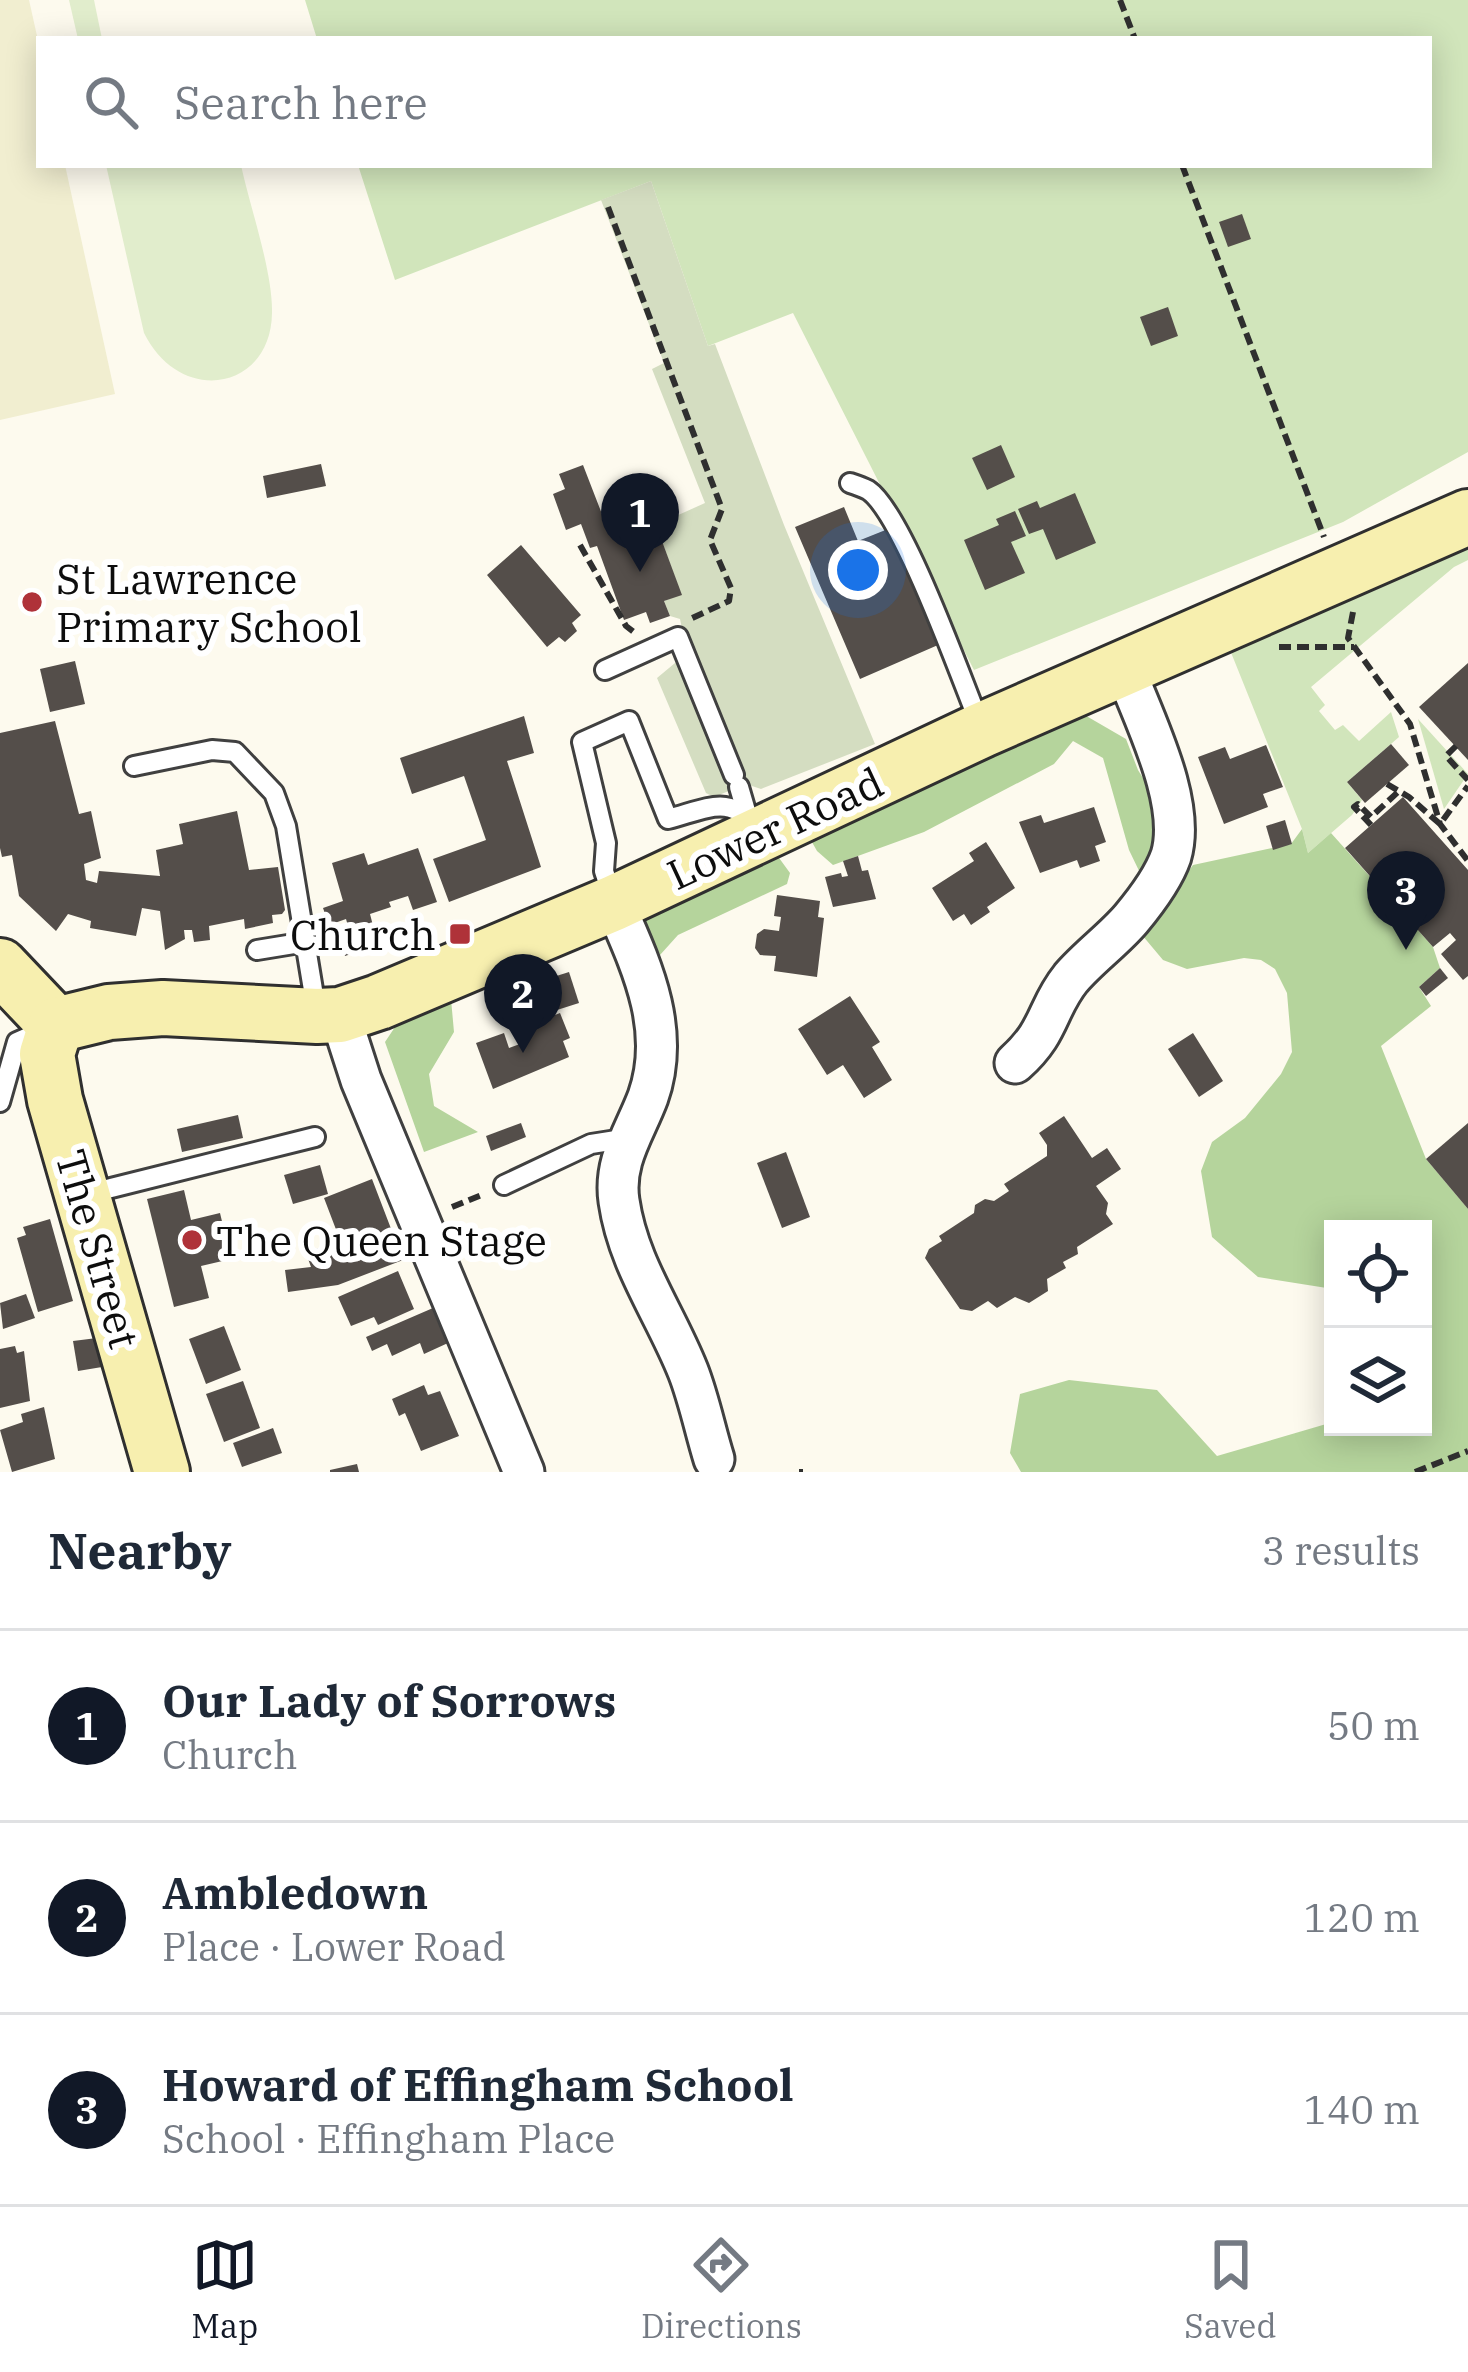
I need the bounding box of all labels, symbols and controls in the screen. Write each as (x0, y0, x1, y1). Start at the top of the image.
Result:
search box (36, 36, 1432, 168)
icon: search (78, 69, 144, 135)
text: Search here (174, 73, 428, 131)
pin: 1 (601, 473, 679, 572)
your location (828, 540, 888, 600)
place label: St Lawrence Primary School (56, 551, 362, 654)
marker: St Lawrence Primary School (19, 589, 45, 615)
street label: Lower Road (658, 754, 892, 902)
pin: 3 (1367, 851, 1445, 950)
place label: Church (290, 907, 436, 962)
marker: Church (447, 921, 473, 947)
pin: 2 (484, 954, 562, 1053)
street label: The Street (43, 1143, 153, 1355)
place label: The Queen Stage (216, 1213, 547, 1268)
map controls (1324, 1220, 1432, 1436)
button: locate (1324, 1220, 1432, 1328)
marker: The Queen Stage (179, 1227, 205, 1253)
button: layers (1324, 1328, 1432, 1436)
text: Nearby (48, 1517, 232, 1583)
text: 3 results (1262, 1525, 1420, 1576)
text: Our Lady of Sorrows (162, 1671, 616, 1729)
text: 1 (75, 1700, 99, 1751)
text: 50 m (1327, 1700, 1420, 1751)
text: Church (162, 1729, 298, 1780)
text: Ambledown (162, 1863, 428, 1921)
text: 2 (75, 1892, 99, 1943)
text: 120 m (1304, 1892, 1420, 1943)
text: Place · Lower Road (162, 1921, 506, 1972)
text: Howard of Effingham School (162, 2055, 794, 2113)
text: 3 (75, 2084, 99, 2135)
text: 140 m (1304, 2084, 1420, 2135)
text: School · Effingham Place (162, 2113, 615, 2164)
tab: Map (191, 2232, 258, 2347)
tab: Directions (641, 2232, 802, 2347)
tab: Saved (1184, 2232, 1277, 2347)

